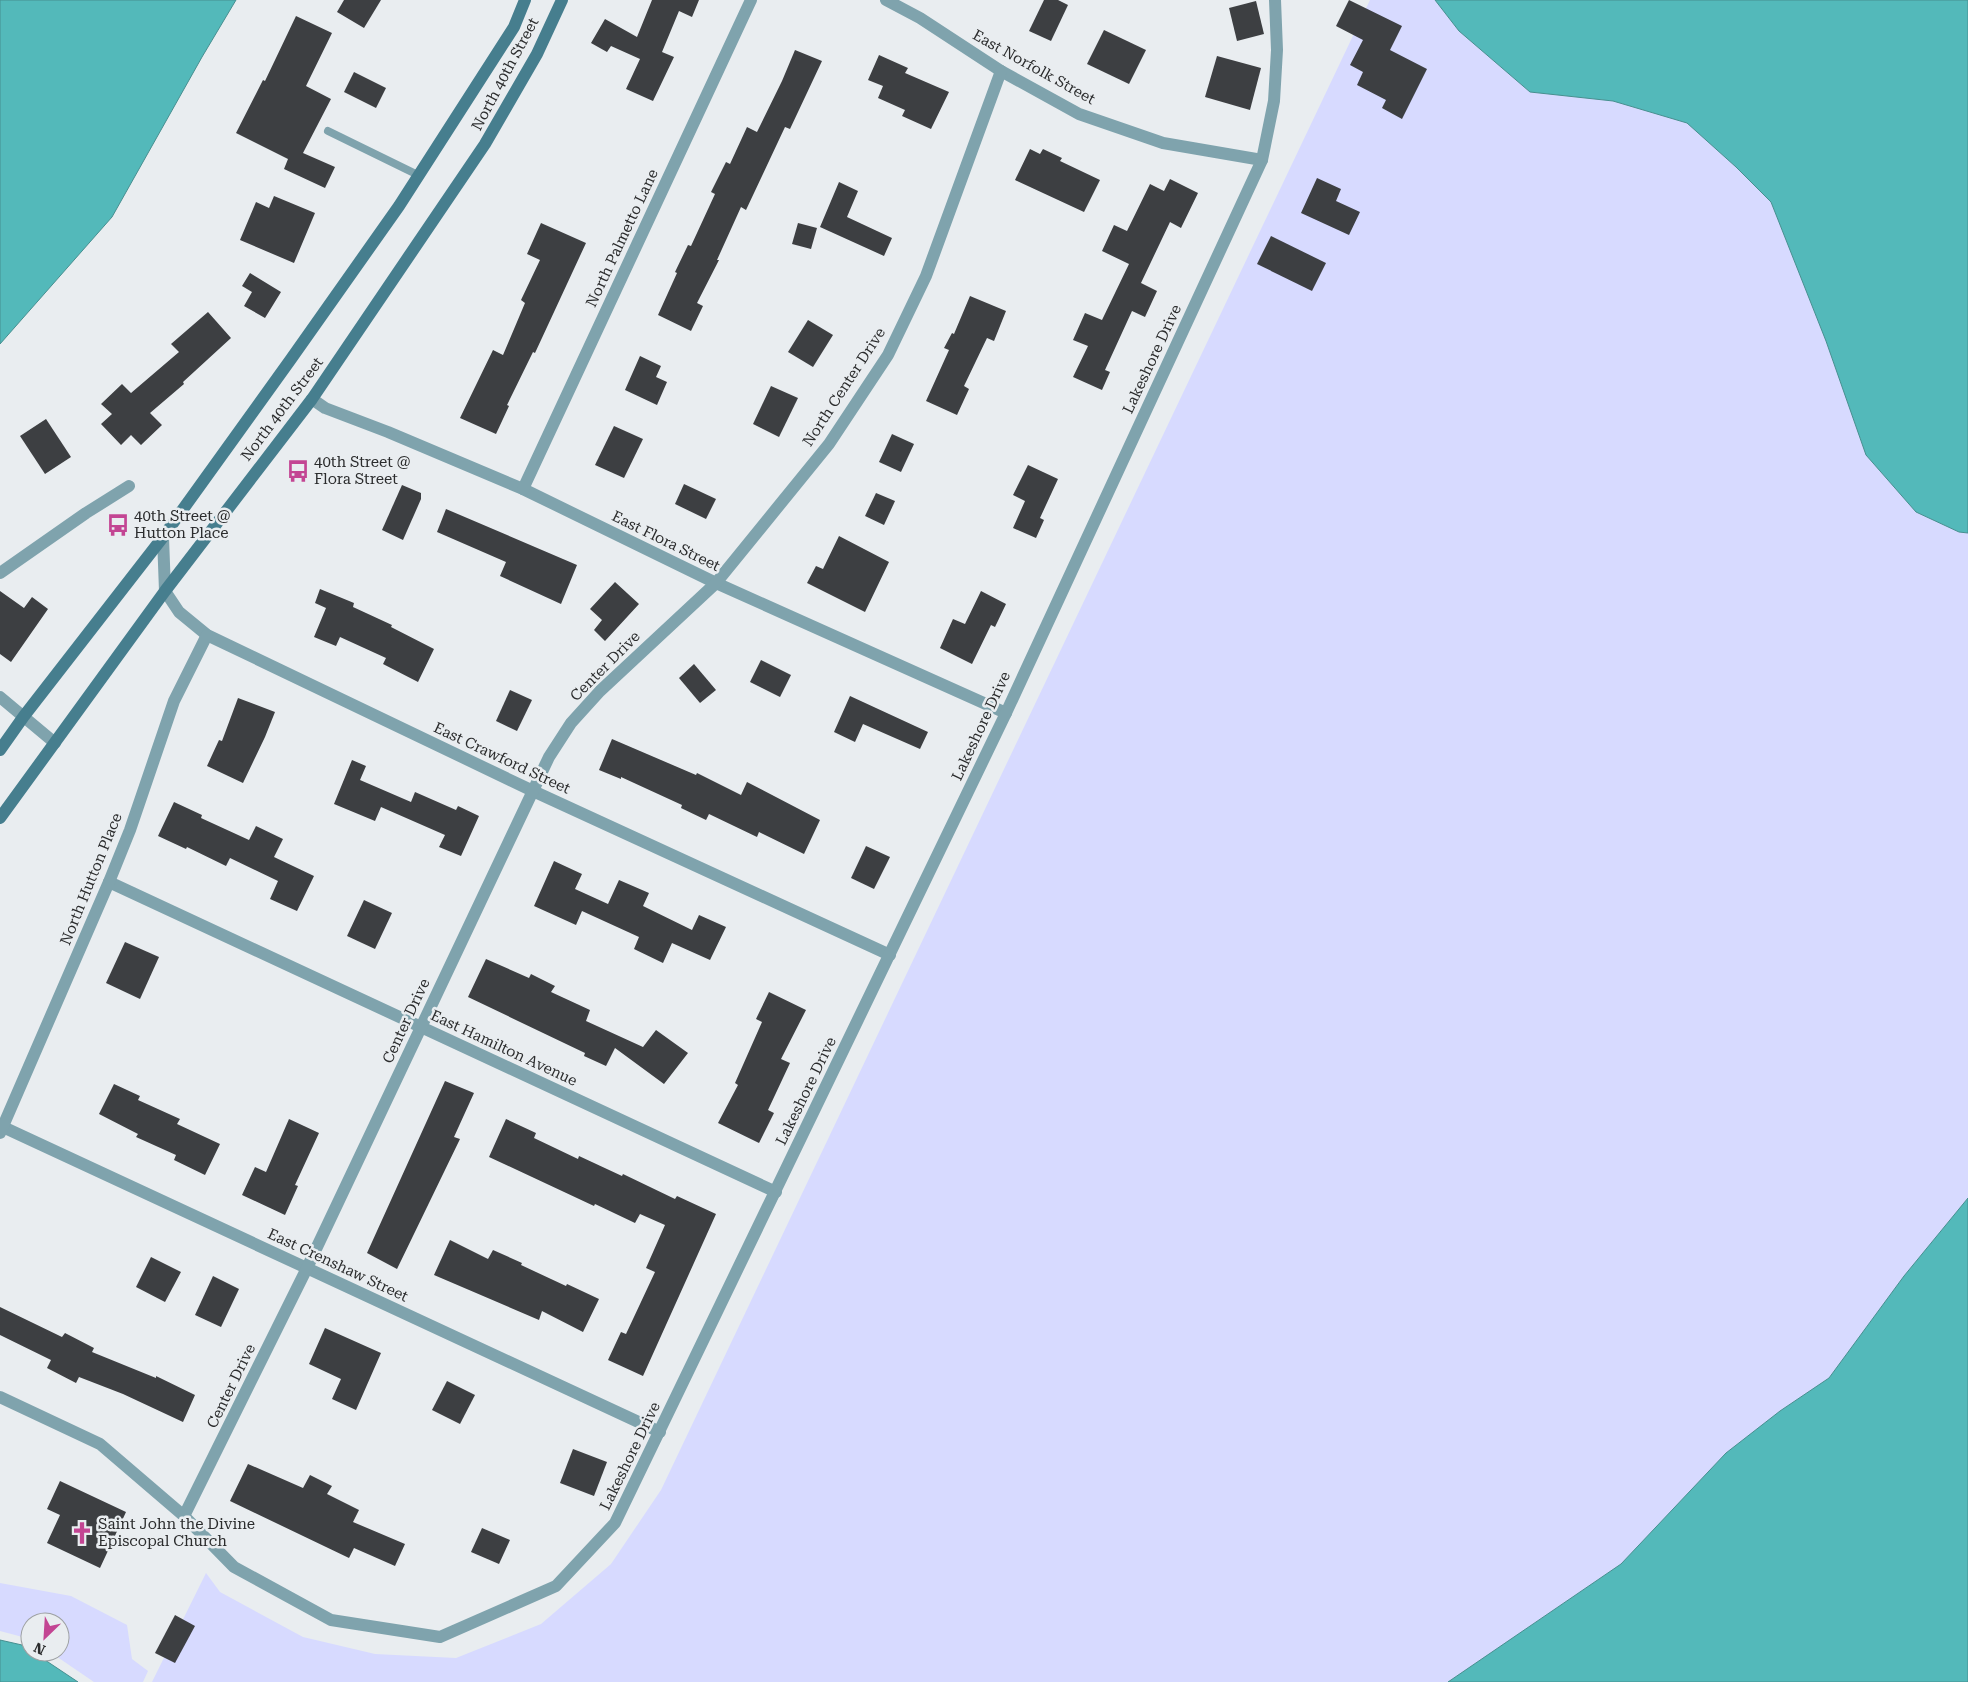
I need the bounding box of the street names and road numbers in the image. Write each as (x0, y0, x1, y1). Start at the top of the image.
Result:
street label: North 40th Street (468, 14, 543, 134)
street label: East Norfolk Street (969, 26, 1099, 108)
street label: North Palmetto Lane (582, 166, 662, 310)
street label: Lakeshore Drive (1119, 302, 1185, 416)
street label: North Center Drive (799, 324, 889, 450)
street label: North 40th Street (237, 353, 327, 465)
street label: East Flora Street (609, 507, 723, 575)
street label: Center Drive (566, 627, 644, 705)
street label: Lakeshore Drive (948, 669, 1014, 783)
street label: East Crawford Street (431, 718, 574, 798)
street label: North Hutton Place (56, 810, 126, 948)
street label: Center Drive (378, 976, 434, 1066)
street label: East Hamilton Avenue (428, 1006, 580, 1090)
street label: Lakeshore Drive (772, 1034, 840, 1148)
street label: East Crenshaw Street (265, 1225, 411, 1306)
street label: Center Drive (203, 1341, 259, 1431)
street label: Lakeshore Drive (596, 1399, 664, 1513)

